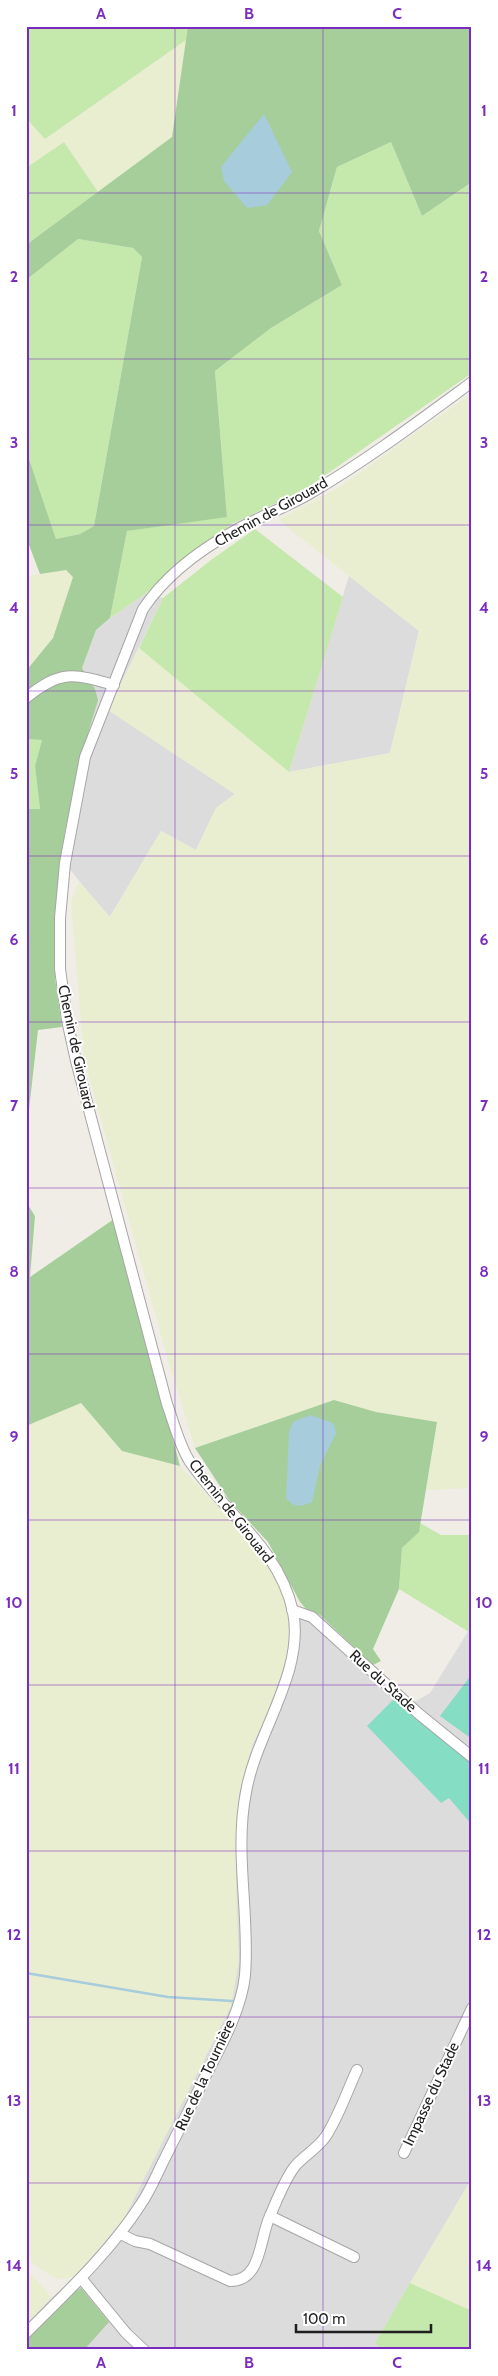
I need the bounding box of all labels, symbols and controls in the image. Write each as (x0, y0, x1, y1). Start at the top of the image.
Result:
text: A (96, 4, 106, 23)
text: B (244, 4, 254, 23)
text: C (392, 4, 402, 23)
text: 1 (11, 101, 17, 120)
text: 1 (481, 101, 487, 120)
text: 2 (10, 267, 18, 286)
text: 2 (480, 267, 488, 286)
text: 3 (10, 433, 18, 452)
text: 3 (480, 433, 488, 452)
street label: Chemin de Girouard (211, 473, 331, 551)
text: 4 (9, 598, 19, 617)
text: 4 (479, 598, 489, 617)
text: 5 (10, 764, 18, 783)
text: 5 (480, 764, 488, 783)
text: 6 (10, 930, 19, 949)
text: 6 (480, 930, 489, 949)
street label: Chemin de Girouard (54, 983, 98, 1111)
text: 7 (10, 1096, 19, 1115)
text: 7 (480, 1096, 489, 1115)
text: 8 (9, 1262, 19, 1281)
text: 8 (479, 1262, 489, 1281)
text: 9 (10, 1427, 19, 1446)
text: 9 (480, 1427, 489, 1446)
street label: Chemin de Girouard (185, 1456, 277, 1566)
text: 10 (5, 1593, 23, 1612)
text: 10 (475, 1593, 493, 1612)
street label: Rue du Stade (346, 1646, 421, 1716)
text: 11 (8, 1759, 20, 1778)
text: 11 (478, 1759, 490, 1778)
text: 12 (7, 1925, 21, 1944)
text: 12 (477, 1925, 491, 1944)
street label: Rue de la Tournière (171, 2016, 239, 2133)
street label: Impasse du Stade (399, 2039, 463, 2149)
text: 13 (7, 2091, 21, 2110)
text: 13 (477, 2091, 491, 2110)
text: 14 (6, 2256, 22, 2275)
text: 14 (476, 2256, 492, 2275)
scale bar (296, 2301, 430, 2333)
text: 100 m (303, 2310, 345, 2328)
text: A (96, 2353, 106, 2372)
text: B (244, 2353, 254, 2372)
text: C (392, 2353, 402, 2372)

